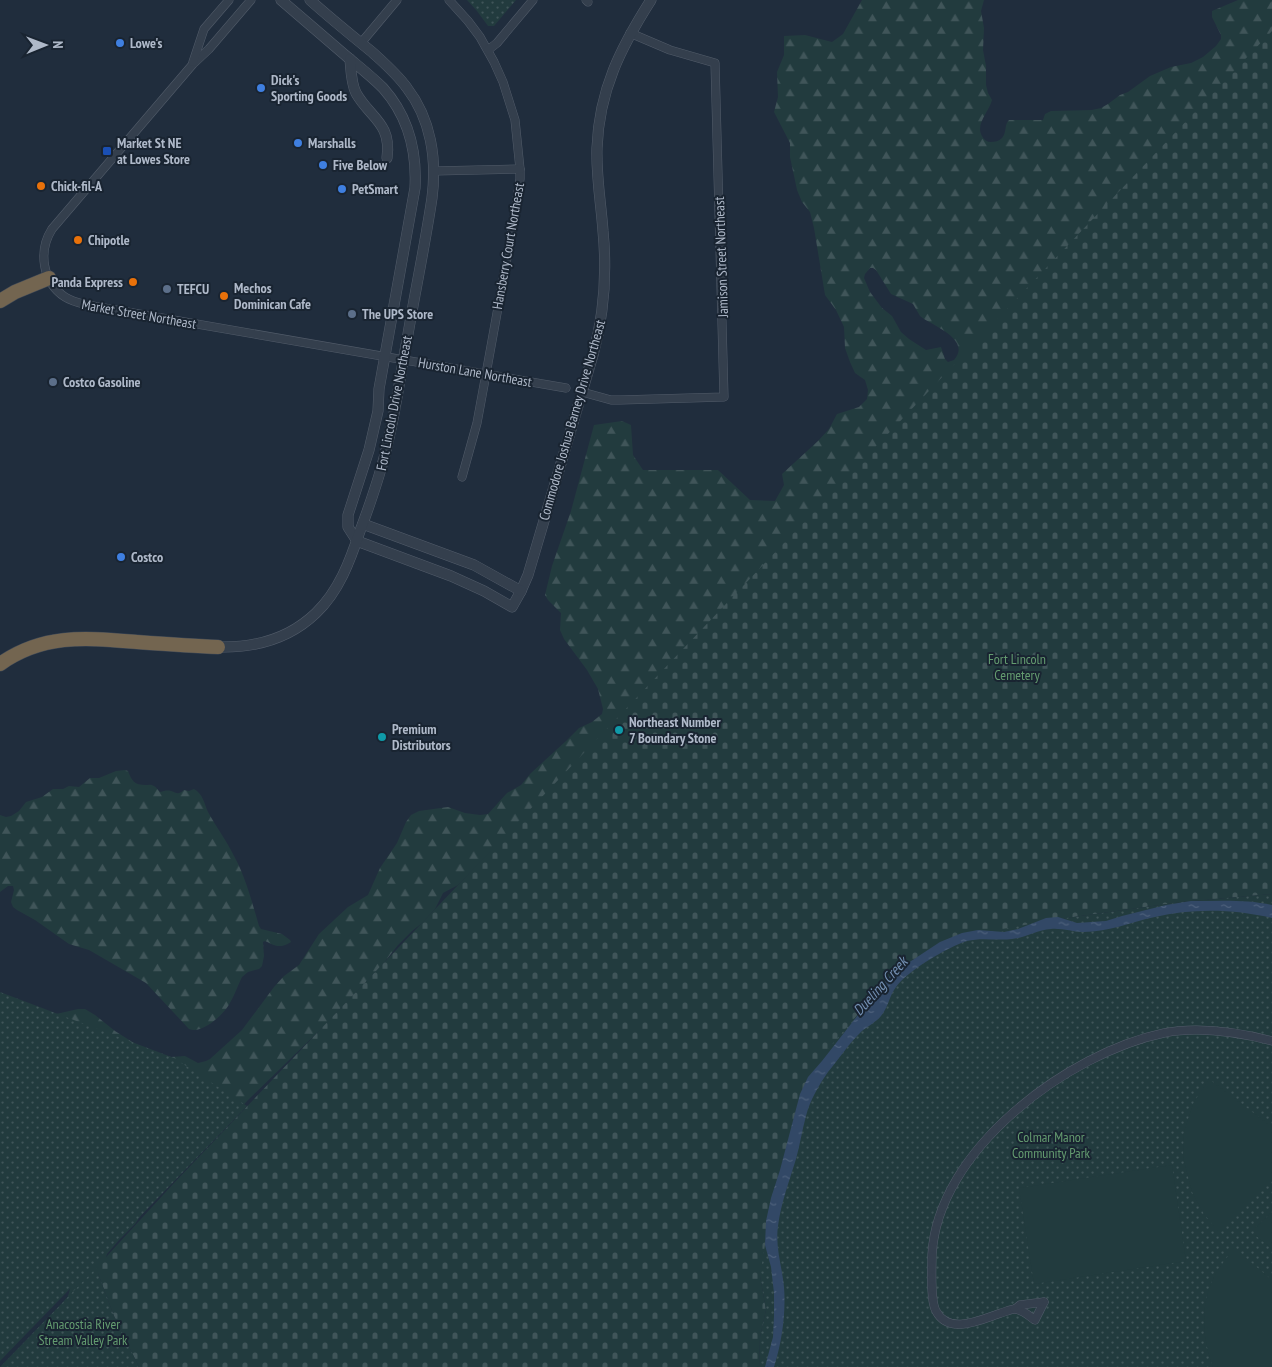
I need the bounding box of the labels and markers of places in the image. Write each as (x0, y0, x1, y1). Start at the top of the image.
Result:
place label: Lowe's (130, 34, 162, 52)
marker: Lowe's (114, 37, 126, 49)
place label: Dick's Sporting Goods (271, 71, 347, 105)
marker: Dick's Sporting Goods (255, 82, 267, 94)
place label: Market St NE at Lowes Store (117, 134, 190, 168)
place label: Marshalls (308, 134, 356, 152)
marker: Marshalls (292, 137, 304, 149)
marker: Market St NE at Lowes Store (101, 145, 113, 157)
place label: Five Below (333, 156, 388, 174)
marker: Five Below (317, 159, 329, 171)
place label: Chick-fil-A (51, 177, 103, 195)
marker: Chick-fil-A (35, 180, 47, 192)
place label: PetSmart (352, 180, 398, 198)
marker: PetSmart (336, 183, 348, 195)
place label: Chipotle (88, 231, 130, 249)
marker: Chipotle (72, 234, 84, 246)
place label: Panda Express (51, 273, 123, 291)
marker: Panda Express (127, 276, 139, 288)
place label: Mechos Dominican Cafe (234, 279, 311, 313)
place label: TEFCU (177, 280, 209, 298)
marker: TEFCU (161, 283, 173, 295)
marker: Mechos Dominican Cafe (218, 290, 230, 302)
place label: The UPS Store (362, 305, 433, 323)
marker: The UPS Store (346, 308, 358, 320)
place label: Costco Gasoline (63, 373, 141, 391)
marker: Costco Gasoline (47, 376, 59, 388)
place label: Costco (131, 548, 163, 566)
marker: Costco (115, 551, 127, 563)
place label: Northeast Number 7 Boundary Stone (629, 713, 721, 747)
place label: Premium Distributors (392, 720, 451, 754)
marker: Northeast Number 7 Boundary Stone (613, 724, 625, 736)
marker: Premium Distributors (376, 731, 388, 743)

